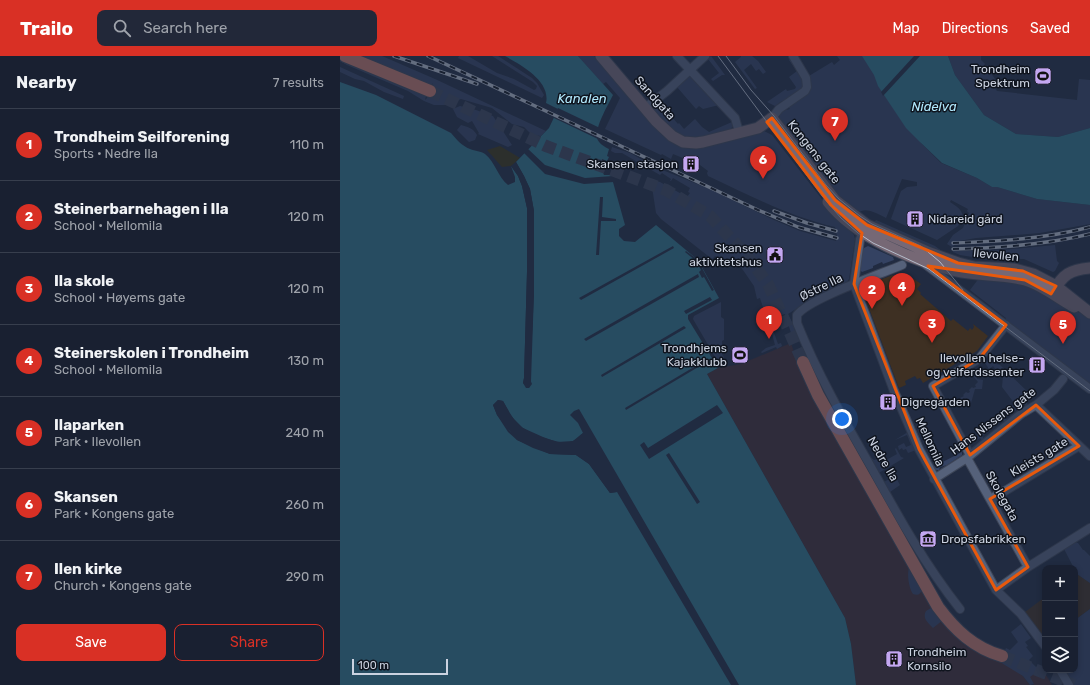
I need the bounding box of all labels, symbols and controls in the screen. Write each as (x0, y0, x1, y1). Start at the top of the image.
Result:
search box (97, 10, 377, 46)
text: Trailo (20, 17, 73, 40)
icon: search (111, 17, 133, 39)
text: Search here (143, 19, 227, 37)
text: Map (893, 20, 920, 37)
text: Directions (942, 20, 1008, 37)
text: Saved (1030, 20, 1070, 37)
place label: Trondheim Spektrum (971, 62, 1030, 90)
sports icon: Trondheim Spektrum (1033, 66, 1053, 86)
text: Nearby (16, 72, 77, 92)
street label: Sandgata (632, 73, 678, 123)
text: 7 results (273, 75, 324, 90)
water label: Kanalen (557, 91, 607, 106)
water label: Nidelva (911, 99, 957, 114)
pin: 7 (822, 108, 848, 141)
street label: Kongens gate (785, 118, 843, 187)
text: Trondheim Seilforening (54, 128, 229, 146)
text: 1 (26, 137, 32, 152)
text: 110 m (290, 137, 324, 152)
text: Sports · Nedre Ila (54, 146, 158, 161)
pin: 6 (750, 146, 776, 179)
building icon: Skansen stasjon (681, 154, 701, 174)
place label: Skansen stasjon (587, 157, 678, 171)
text: Steinerbarnehagen i Ila (54, 200, 229, 218)
text: 2 (25, 209, 33, 224)
text: 120 m (288, 209, 324, 224)
building icon: Nidareid gård (905, 209, 925, 229)
place label: Nidareid gård (928, 212, 1003, 226)
text: School · Mellomila (54, 218, 162, 233)
place label: Skansen aktivitetshus (689, 241, 762, 269)
public building icon: Skansen aktivitetshus (765, 245, 785, 265)
street label: Ilevollen (972, 246, 1020, 264)
street label: Østre Ila (797, 271, 845, 303)
text: Ila skole (54, 272, 114, 290)
pin: 4 (889, 273, 915, 306)
pin: 2 (859, 276, 885, 309)
text: 3 (25, 281, 33, 296)
text: 120 m (288, 281, 324, 296)
text: School · Høyems gate (54, 290, 185, 305)
pin: 1 (756, 306, 782, 339)
pin: 3 (919, 310, 945, 343)
pin: 5 (1050, 311, 1076, 344)
place label: Trondhjems Kajakklubb (661, 341, 727, 369)
text: Steinerskolen i Trondheim (54, 344, 249, 362)
sports icon: Trondhjems Kajakklubb (730, 345, 750, 365)
place label: Ilevollen helse- og velferdssenter (926, 351, 1024, 379)
text: 4 (25, 353, 33, 368)
text: 130 m (288, 353, 324, 368)
building icon: Ilevollen helse- og velferdssenter (1027, 355, 1047, 375)
text: School · Mellomila (54, 362, 162, 377)
street label: Hans Nissens gate (948, 384, 1039, 458)
building icon: Digregården (878, 392, 898, 412)
place label: Digregården (901, 395, 970, 409)
your location (832, 409, 852, 429)
street label: Mellomila (913, 415, 947, 469)
text: Ilaparken (54, 416, 124, 434)
text: 5 (25, 425, 33, 440)
text: 240 m (285, 425, 324, 440)
text: Park · Ilevollen (54, 434, 141, 449)
street label: Nedre Ila (865, 434, 901, 484)
street label: Kleists gate (1008, 434, 1071, 480)
street label: Skolegata (983, 469, 1021, 523)
text: Skansen (54, 488, 118, 506)
text: 6 (25, 497, 33, 512)
text: 260 m (286, 497, 324, 512)
text: Park · Kongens gate (54, 506, 174, 521)
museum icon: Dropsfabrikken (918, 529, 938, 549)
place label: Dropsfabrikken (941, 532, 1026, 546)
text: Ilen kirke (54, 560, 122, 578)
map controls (1042, 565, 1078, 673)
button: + (1042, 565, 1078, 601)
text: 7 (25, 569, 33, 584)
text: 290 m (286, 569, 324, 584)
text: Church · Kongens gate (54, 578, 192, 593)
button: − (1042, 601, 1078, 637)
button: Save (16, 624, 166, 661)
button: Share (174, 624, 324, 661)
button: layers (1042, 637, 1078, 673)
place label: Trondheim Kornsilo (907, 645, 966, 673)
building icon: Trondheim Kornsilo (884, 649, 904, 669)
scale bar (352, 657, 448, 676)
text: 100 m (358, 659, 389, 672)

